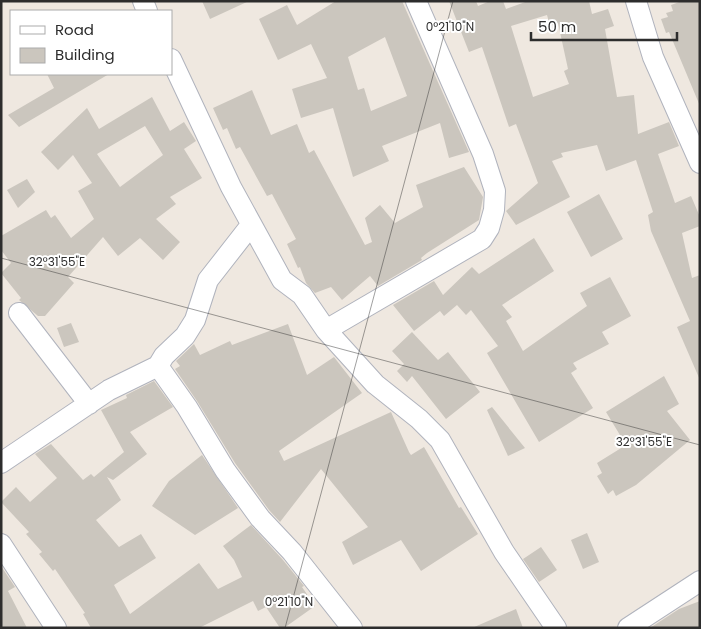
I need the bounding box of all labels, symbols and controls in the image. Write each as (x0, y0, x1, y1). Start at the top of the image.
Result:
legend (10, 10, 172, 75)
scale bar (531, 10, 677, 42)
text: 50 m (538, 16, 576, 37)
text: 0°21'10"N (426, 18, 474, 35)
text: Road (55, 19, 94, 40)
text: Building (55, 44, 115, 65)
text: 32°31'55"E (29, 253, 85, 270)
text: 32°31'55"E (616, 433, 672, 450)
text: 0°21'10"N (265, 593, 313, 610)

